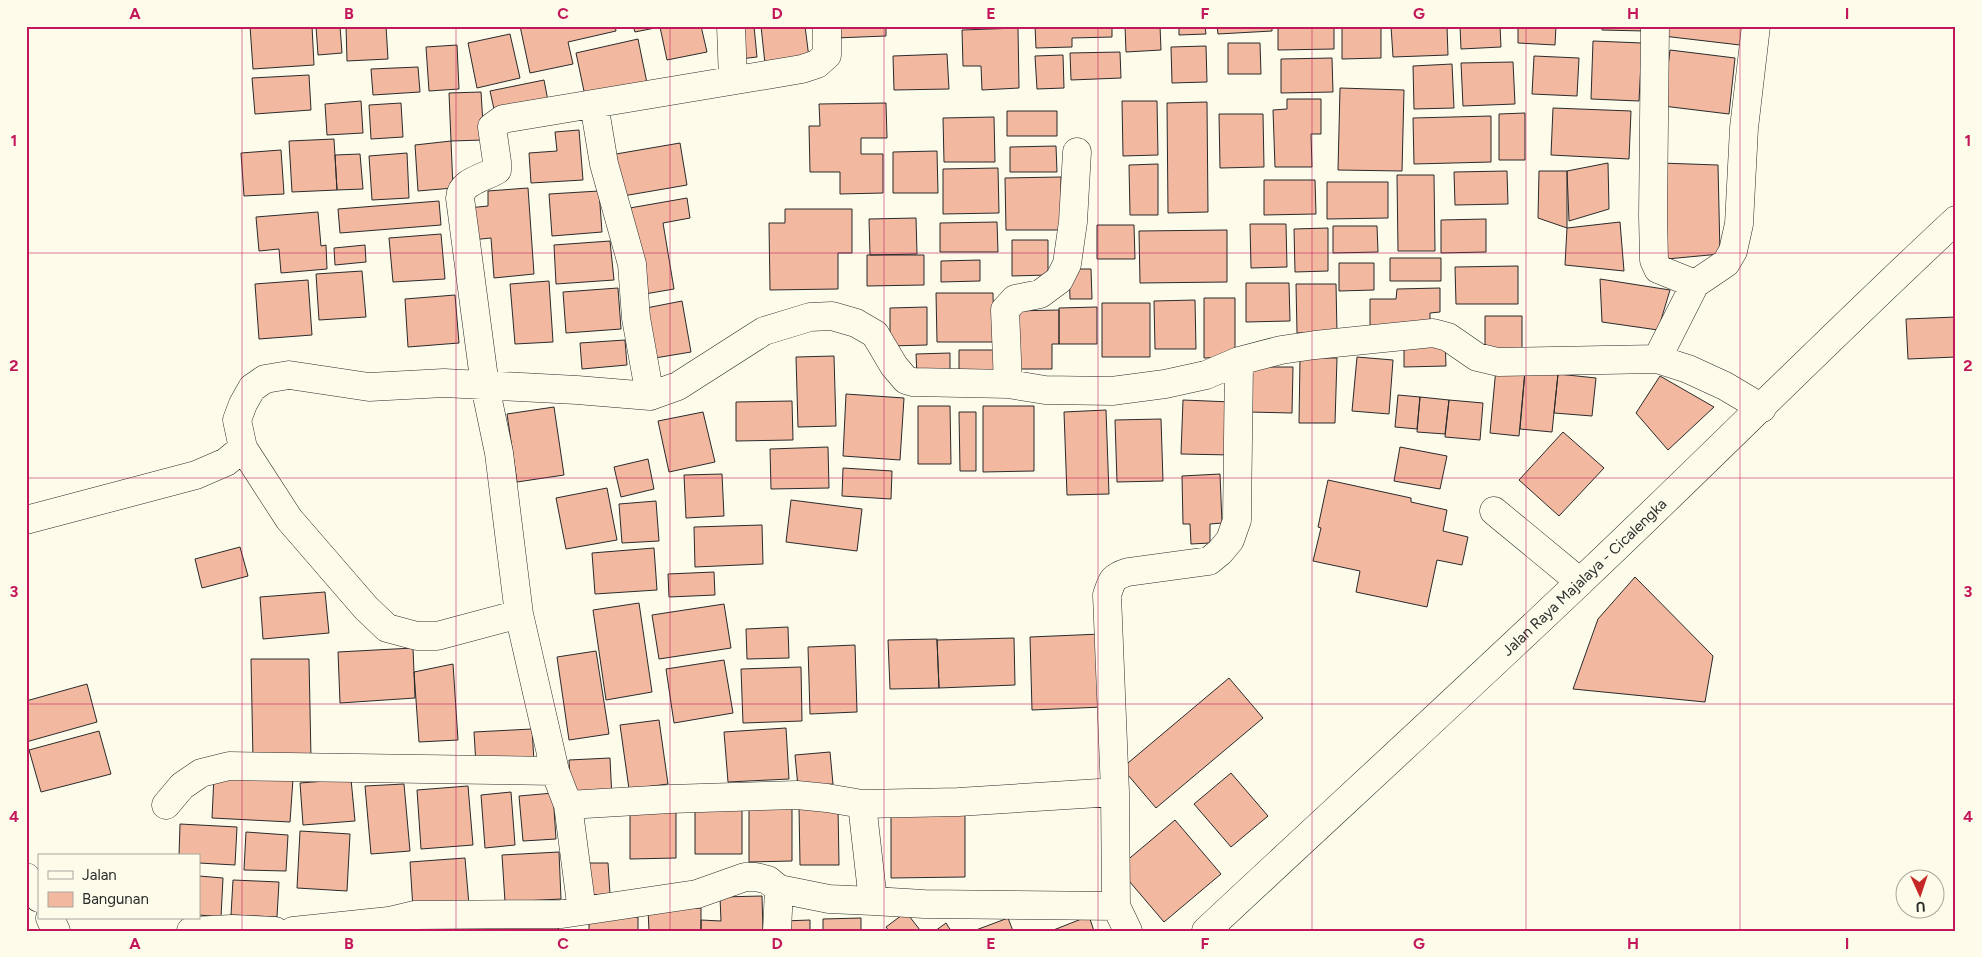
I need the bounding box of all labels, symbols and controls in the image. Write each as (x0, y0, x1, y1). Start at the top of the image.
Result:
text: A (129, 4, 141, 23)
text: B (344, 4, 354, 23)
text: C (557, 4, 569, 23)
text: D (771, 4, 783, 23)
text: E (986, 4, 996, 23)
text: F (1201, 4, 1210, 23)
text: G (1413, 4, 1425, 23)
text: H (1627, 4, 1639, 23)
text: I (1845, 4, 1849, 23)
text: 1 (11, 131, 17, 150)
text: 1 (1965, 131, 1971, 150)
text: 2 (9, 356, 19, 375)
text: 2 (1963, 356, 1973, 375)
street label: Jalan Raya Majalaya - Cicalengka (1498, 495, 1670, 660)
text: 3 (10, 582, 19, 601)
text: 3 (1964, 582, 1973, 601)
text: 4 (9, 807, 19, 826)
text: 4 (1963, 807, 1973, 826)
legend (38, 854, 200, 920)
text: Jalan (82, 866, 117, 884)
north arrow (1894, 870, 1944, 920)
text: Bangunan (82, 890, 149, 908)
text: U (1915, 898, 1926, 915)
text: A (129, 934, 141, 953)
text: B (344, 934, 354, 953)
text: C (557, 934, 569, 953)
text: D (771, 934, 783, 953)
text: E (986, 934, 996, 953)
text: F (1201, 934, 1210, 953)
text: G (1413, 934, 1425, 953)
text: H (1627, 934, 1639, 953)
text: I (1845, 934, 1849, 953)

